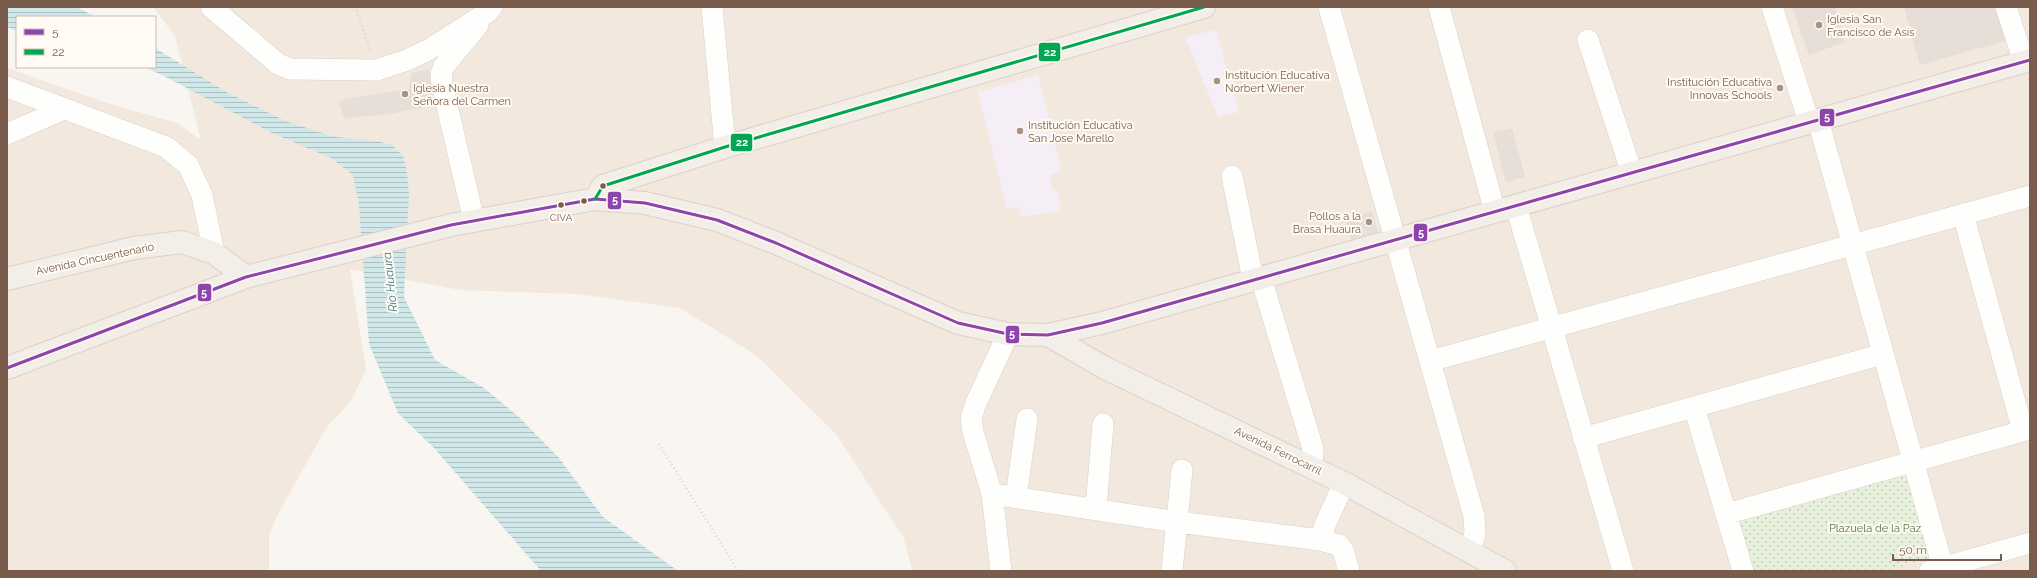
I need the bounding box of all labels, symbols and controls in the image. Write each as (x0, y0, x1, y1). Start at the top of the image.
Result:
place label: Iglesia San Francisco de Asís (1827, 13, 1915, 39)
legend (16, 16, 156, 68)
marker: Iglesia San Francisco de Asís (1814, 20, 1824, 30)
text: 5 (52, 25, 59, 39)
line badge: 22 (1038, 42, 1061, 62)
text: 22 (52, 45, 65, 59)
text: 22 (1044, 46, 1056, 59)
place label: Institución Educativa Norbert Wiener (1225, 69, 1330, 95)
marker: Institución Educativa Norbert Wiener (1212, 76, 1222, 86)
place label: Institución Educativa Innovas Schools (1667, 76, 1772, 102)
place label: Iglesia Nuestra Señora del Carmen (413, 82, 511, 108)
marker: Institución Educativa Innovas Schools (1775, 83, 1785, 93)
marker: Iglesia Nuestra Señora del Carmen (400, 89, 410, 99)
line badge: 5 (1819, 108, 1835, 127)
text: 5 (1824, 111, 1830, 124)
place label: Institución Educativa San Jose Marello (1028, 119, 1133, 145)
marker: Institución Educativa San Jose Marello (1015, 126, 1025, 136)
line badge: 22 (730, 133, 753, 152)
text: 22 (736, 136, 748, 149)
unlabelled marker (598, 181, 608, 191)
line badge: 5 (607, 191, 622, 210)
text: 5 (612, 194, 618, 207)
unlabelled marker (579, 196, 589, 206)
marker: CIVA (556, 200, 566, 210)
place label: Pollos a la Brasa Huaura (1293, 210, 1361, 236)
place label: CIVA (550, 212, 572, 223)
marker: Pollos a la Brasa Huaura (1364, 217, 1374, 227)
line badge: 5 (1413, 223, 1428, 242)
text: 5 (1418, 227, 1424, 240)
street label: Avenida Cincuentenario (35, 240, 156, 278)
water label: Río Huaura (380, 251, 400, 313)
line badge: 5 (197, 283, 212, 302)
text: 5 (201, 287, 207, 300)
line badge: 5 (1005, 325, 1020, 344)
text: 5 (1009, 328, 1015, 341)
street label: Avenida Ferrocarril (1232, 424, 1324, 478)
park label: Plazuela de la Paz (1829, 522, 1922, 535)
scale bar (1893, 536, 2001, 562)
text: 50 m (1899, 543, 1927, 557)

